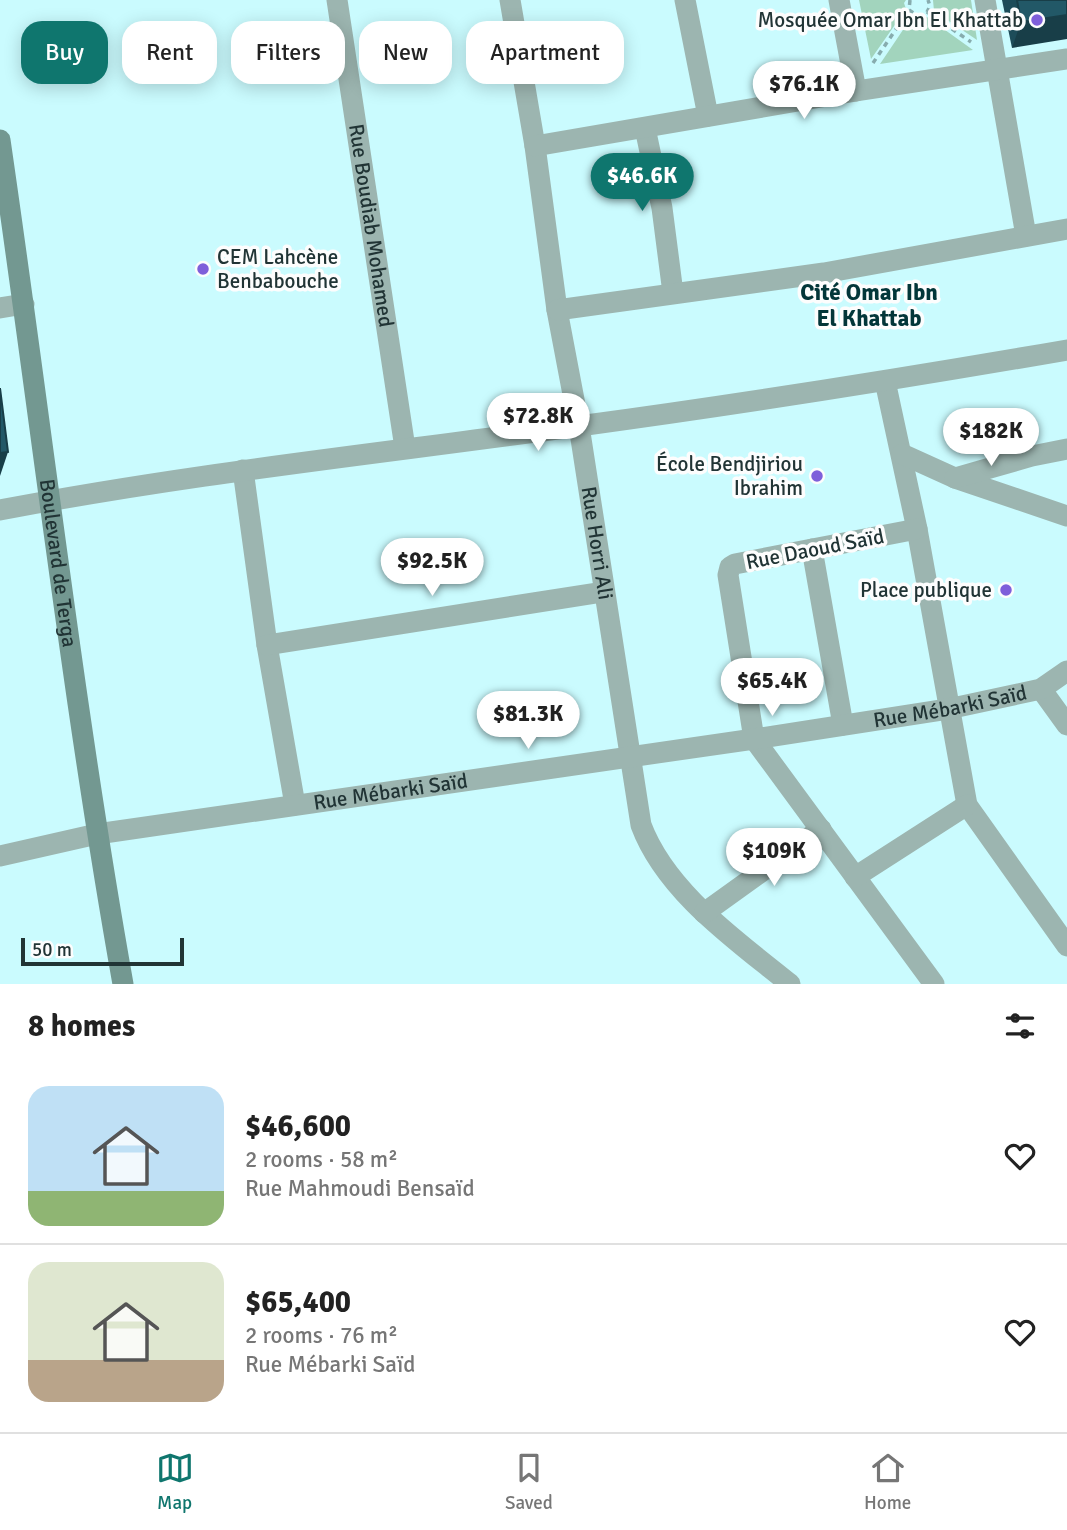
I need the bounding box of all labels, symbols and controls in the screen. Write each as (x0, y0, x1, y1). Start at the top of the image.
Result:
place label: Mosquée Omar Ibn El Khattab (757, 7, 1023, 33)
marker: Mosquée Omar Ibn El Khattab (1029, 12, 1045, 28)
chip: Buy (21, 21, 108, 84)
chip: Rent (122, 21, 217, 84)
chip: Filters (231, 21, 345, 84)
chip: New (359, 21, 452, 84)
chip: Apartment (466, 21, 624, 84)
pin: $76.1K (747, 61, 861, 121)
text: $76.1K (769, 69, 839, 98)
street label: Rue Boudiab Mohamed (343, 122, 399, 329)
pin: $46.6K (585, 154, 699, 213)
text: $46.6K (607, 161, 677, 190)
place label: CEM Lahcène Benbabouche (217, 244, 339, 294)
marker: CEM Lahcène Benbabouche (195, 261, 211, 277)
district label: Cité Omar Ibn El Khattab (800, 278, 938, 333)
pin: $72.8K (481, 393, 595, 453)
text: $72.8K (503, 401, 573, 430)
pin: $182K (942, 408, 1040, 468)
text: $182K (959, 416, 1023, 445)
place label: École Bendjiriou Ibrahim (656, 451, 803, 501)
marker: École Bendjiriou Ibrahim (809, 468, 825, 484)
street label: Boulevard de Terga (34, 477, 83, 649)
street label: Rue Horri Ali (576, 484, 619, 601)
street label: Rue Daoud Saïd (744, 523, 886, 575)
pin: $92.5K (375, 538, 489, 598)
text: $92.5K (397, 546, 467, 575)
place label: Place publique (860, 577, 992, 603)
marker: Place publique (998, 582, 1014, 598)
pin: $65.4K (715, 658, 829, 718)
text: $65.4K (737, 666, 807, 695)
street label: Rue Mébarki Saïd (871, 679, 1029, 733)
pin: $81.3K (471, 692, 585, 751)
text: $81.3K (493, 699, 563, 728)
street label: Rue Mébarki Saïd (312, 768, 469, 816)
pin: $109K (725, 828, 823, 888)
text: $109K (742, 836, 806, 865)
scale bar (21, 935, 184, 967)
text: 50 m (32, 938, 72, 962)
icon: filters (1001, 1007, 1039, 1045)
text: 8 homes (28, 1008, 135, 1045)
text: $46,600 (245, 1108, 351, 1145)
icon: home (84, 1114, 168, 1198)
icon: heart (1001, 1137, 1039, 1175)
text: 2 rooms · 58 m² (245, 1145, 398, 1174)
text: Rue Mahmoudi Bensaïd (245, 1174, 475, 1203)
text: $65,400 (245, 1284, 351, 1321)
icon: home (84, 1290, 168, 1374)
icon: heart (1001, 1313, 1039, 1351)
text: 2 rooms · 76 m² (245, 1321, 398, 1350)
text: Rue Mébarki Saïd (245, 1350, 415, 1379)
tab: Map (156, 1449, 194, 1515)
tab: Saved (505, 1449, 553, 1515)
tab: Home (864, 1449, 911, 1515)

